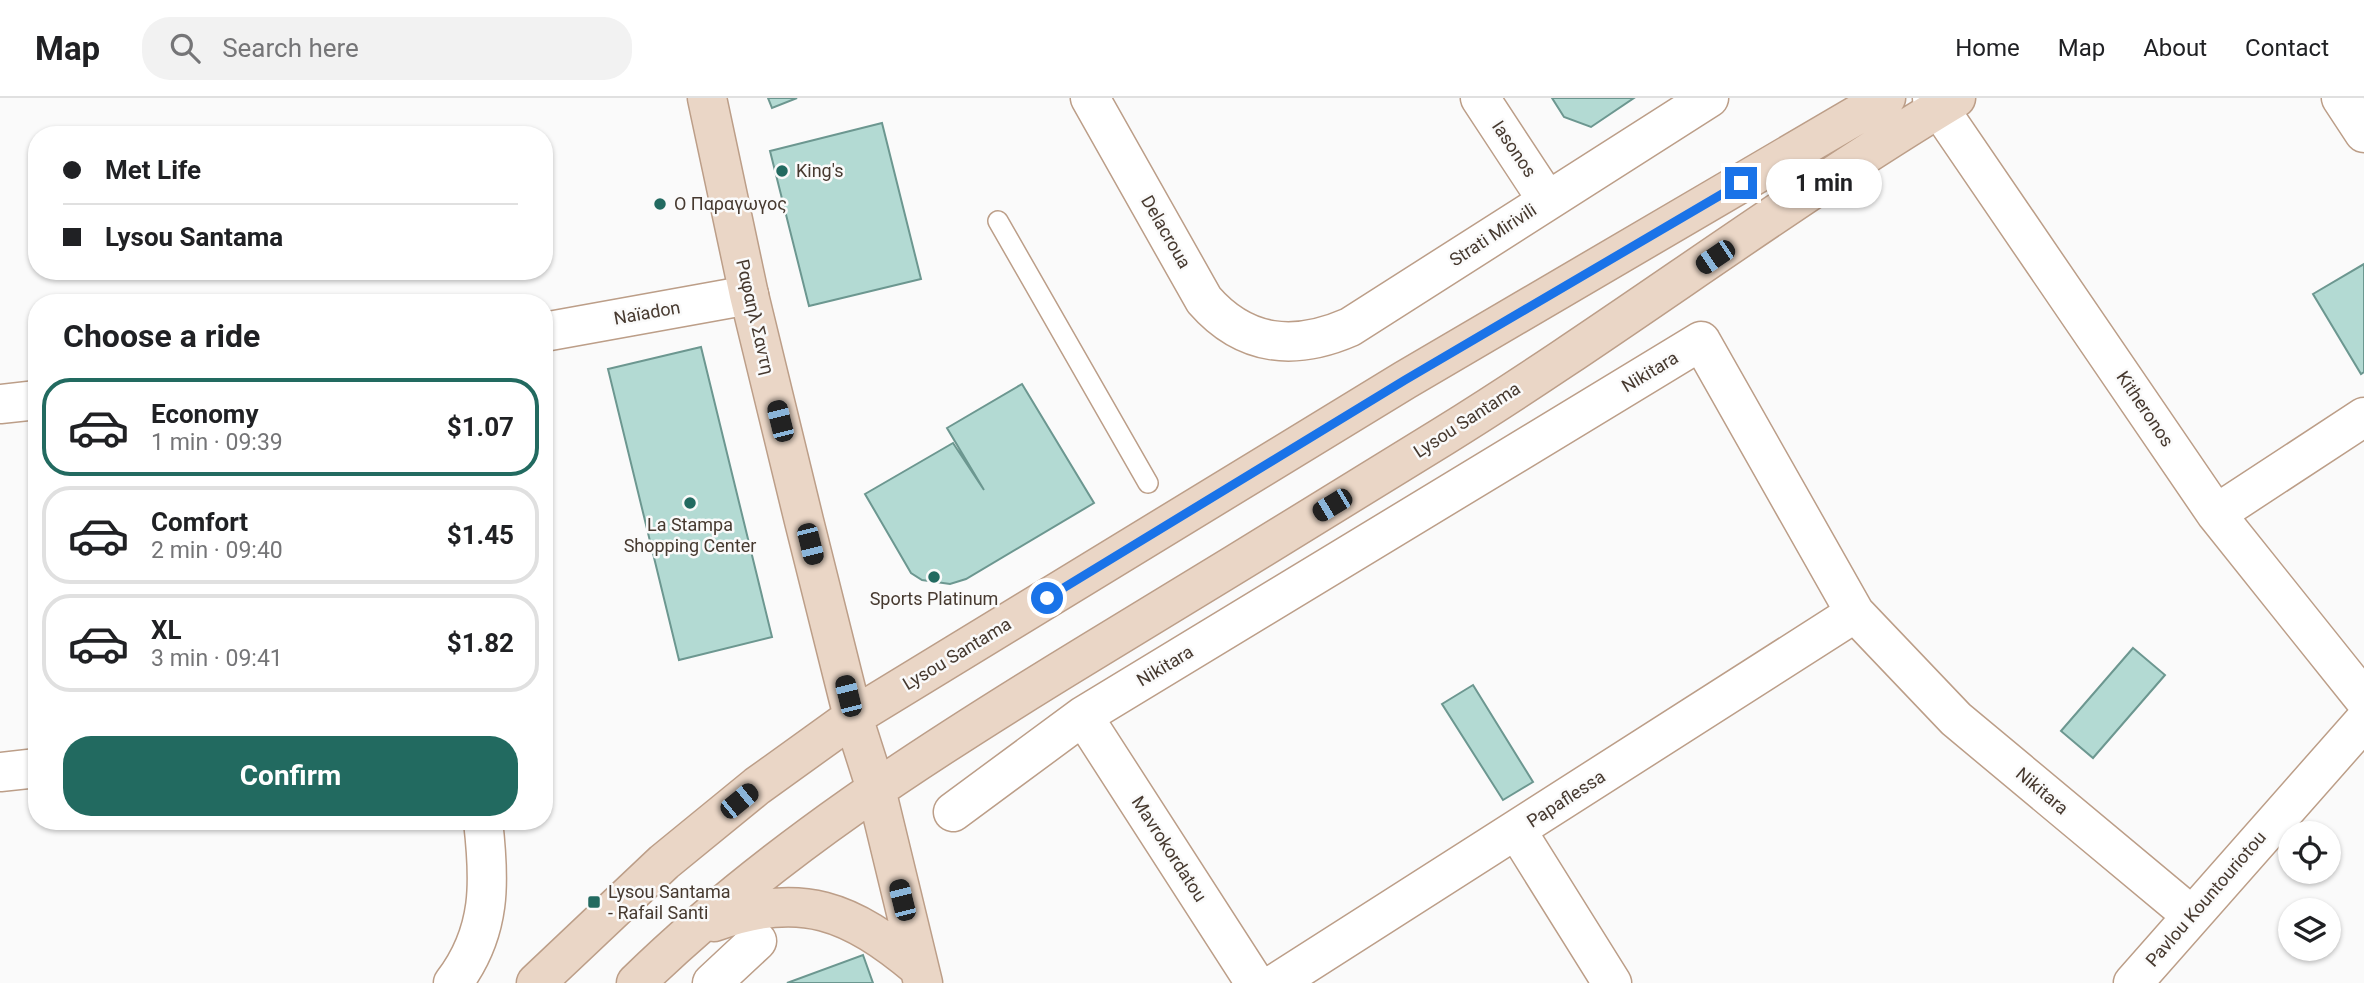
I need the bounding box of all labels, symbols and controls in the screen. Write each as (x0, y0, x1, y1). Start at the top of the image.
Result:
search box (142, 17, 632, 80)
text: Map (35, 29, 100, 68)
icon: search (166, 29, 204, 67)
text: Search here (222, 33, 359, 63)
text: Home (1955, 34, 2020, 62)
text: Map (2058, 34, 2105, 62)
text: About (2143, 34, 2207, 62)
text: Contact (2245, 34, 2329, 62)
street label: Iasonos (1488, 116, 1541, 181)
text: Met Life (105, 155, 201, 185)
callout: 1 min (1766, 158, 1881, 208)
place label: King's (796, 160, 843, 181)
marker: King's (774, 163, 790, 179)
route end (1725, 167, 1757, 199)
text: 1 min (1795, 170, 1853, 197)
street label: Delacroua (1137, 191, 1196, 272)
place label: Ο Παραγωγος (674, 193, 787, 214)
marker: Ο Παραγωγος (652, 196, 668, 212)
street label: Strati Mirivili (1445, 199, 1540, 270)
text: Lysou Santama (105, 222, 283, 252)
car (1692, 237, 1739, 277)
street label: Ραφαηλ Σαντη (732, 257, 779, 377)
street label: Naïadon (612, 296, 682, 329)
text: Choose a ride (63, 317, 260, 355)
street label: Nikitara (1618, 347, 1682, 397)
street label: Kitheronos (2112, 367, 2178, 451)
street label: Lysou Santama (1410, 377, 1524, 462)
icon: car (67, 396, 130, 459)
car (765, 398, 796, 444)
text: Economy (151, 399, 258, 429)
text: $1.07 (447, 412, 514, 442)
text: 1 min · 09:39 (151, 429, 283, 456)
car (1309, 485, 1356, 525)
marker: La Stampa Shopping Center (682, 495, 698, 511)
icon: car (67, 504, 130, 567)
text: Comfort (151, 507, 248, 537)
place label: La Stampa Shopping Center (624, 514, 756, 556)
text: $1.45 (447, 520, 514, 550)
car (795, 521, 826, 567)
text: 2 min · 09:40 (151, 537, 283, 564)
marker: Sports Platinum (926, 569, 942, 585)
route start (1031, 582, 1063, 614)
place label: Sports Platinum (870, 588, 998, 609)
icon: car (67, 612, 130, 675)
street label: Lysou Santama (899, 613, 1015, 694)
text: XL (151, 615, 182, 645)
text: $1.82 (447, 628, 514, 658)
street label: Nikitara (1133, 641, 1197, 691)
text: 3 min · 09:41 (151, 645, 283, 672)
car (833, 673, 864, 719)
button: Confirm (63, 736, 518, 816)
street label: Nikitara (2012, 763, 2073, 819)
street label: Papaflessa (1523, 766, 1609, 832)
car (717, 780, 762, 822)
street label: Mavrokordatou (1128, 792, 1211, 905)
map controls (2278, 821, 2341, 961)
button: locate (2278, 821, 2341, 884)
street label: Pavlou Kountouriotou (2141, 827, 2270, 971)
car (887, 877, 918, 923)
place label: Lysou Santama - Rafail Santi (608, 881, 731, 923)
marker: Lysou Santama - Rafail Santi (586, 894, 602, 910)
button: layers (2278, 898, 2341, 961)

